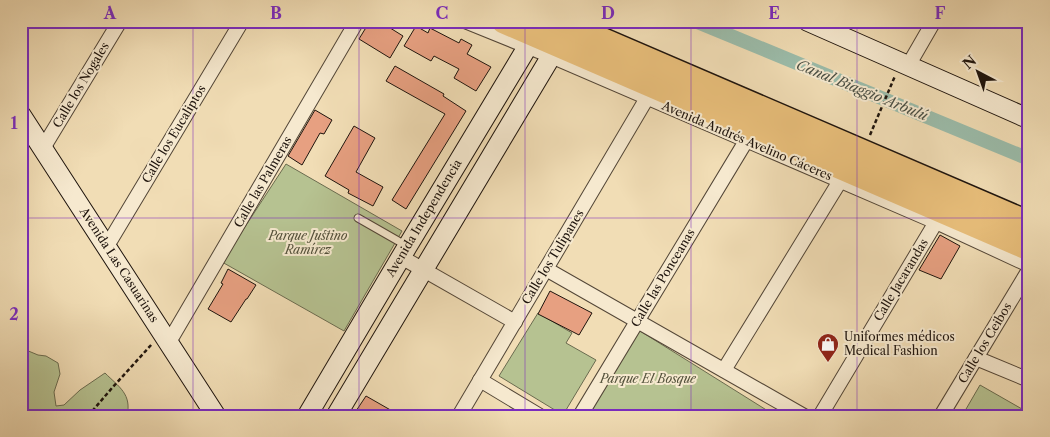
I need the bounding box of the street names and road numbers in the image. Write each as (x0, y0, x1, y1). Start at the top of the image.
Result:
street label: Calle los Nogales (49, 39, 112, 130)
street label: Calle los Eucaliptos (138, 82, 209, 185)
street label: Avenida Andrés Avelino Cáceres (659, 97, 835, 183)
street label: Calle las Palmeras (230, 133, 295, 230)
street label: Avenida Independencia (382, 156, 465, 280)
street label: Avenida Las Casuarinas (76, 204, 162, 325)
street label: Calle los Tulipanes (518, 207, 587, 307)
street label: Calle las Ponceanas (627, 226, 698, 330)
street label: Calle Jacarandas (870, 236, 931, 324)
street label: Calle los Ceibos (955, 300, 1015, 386)

